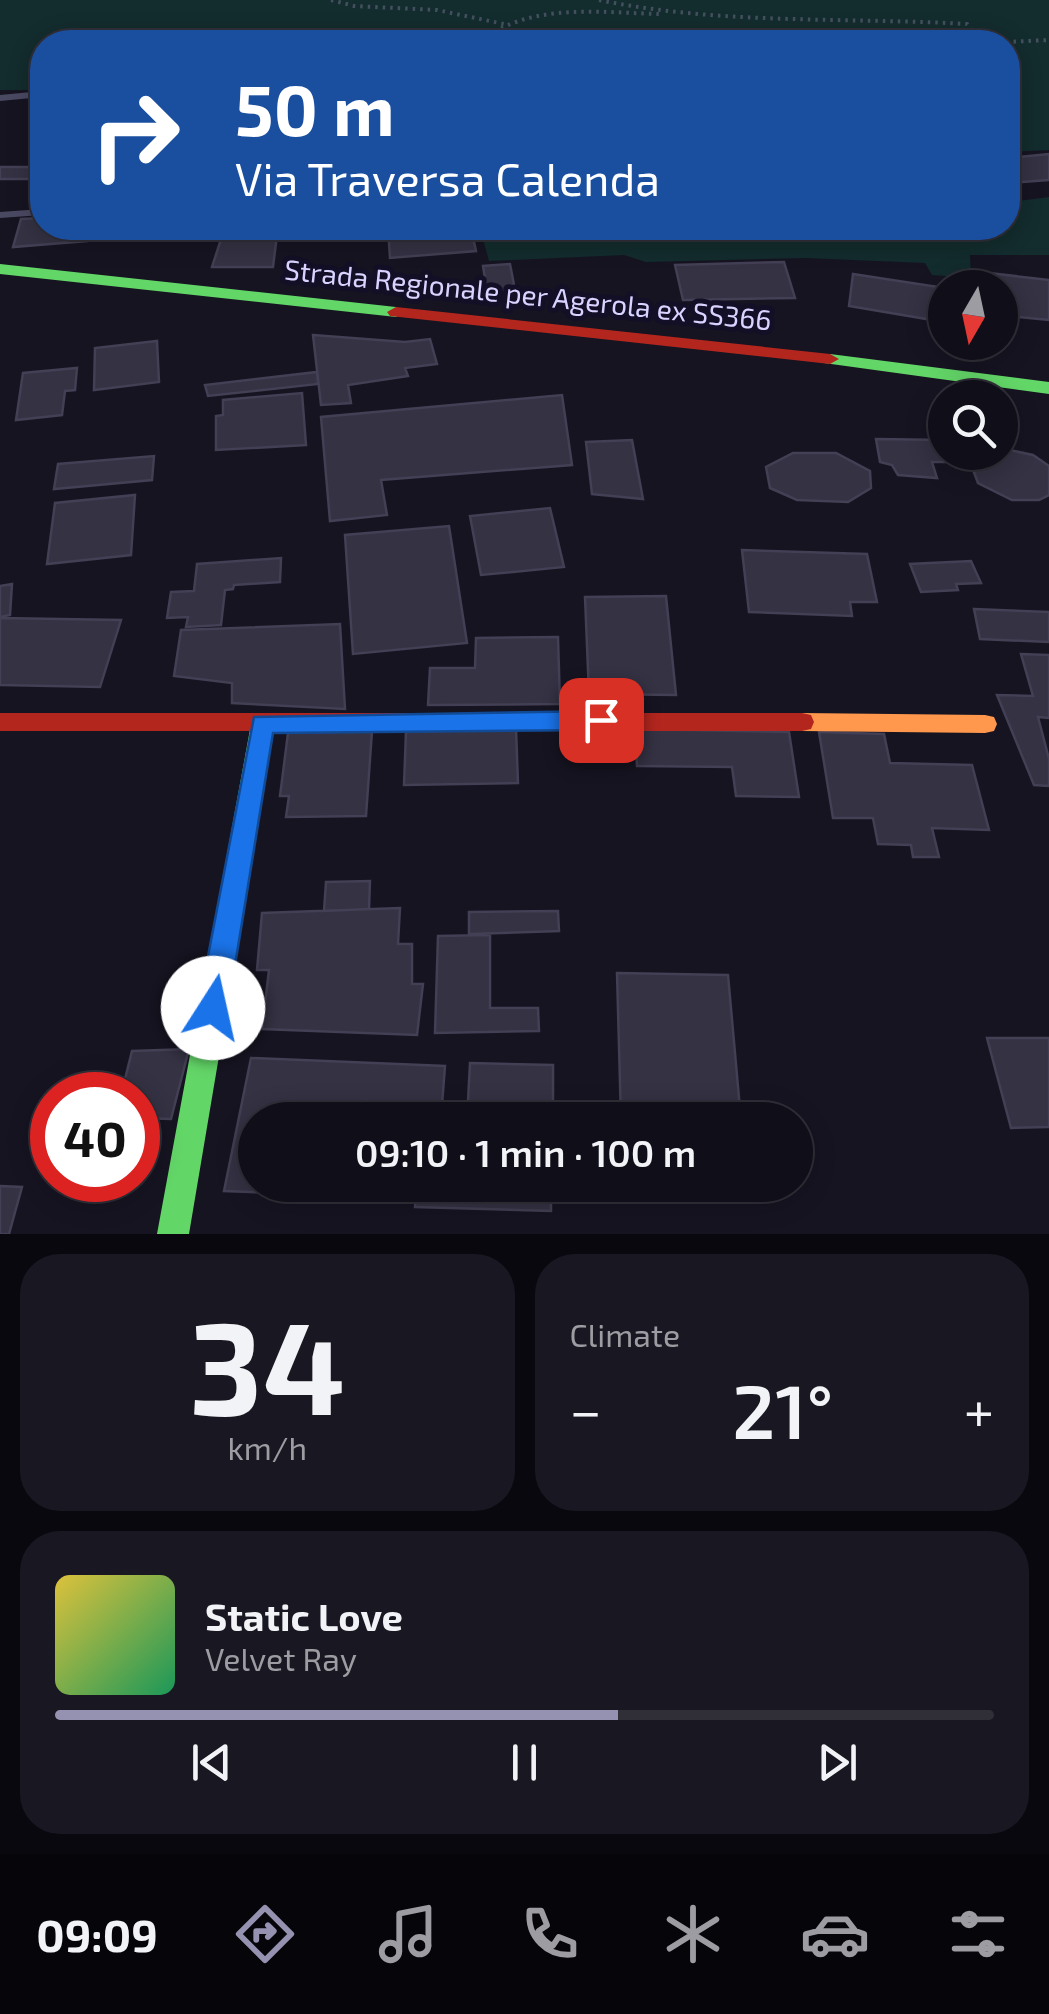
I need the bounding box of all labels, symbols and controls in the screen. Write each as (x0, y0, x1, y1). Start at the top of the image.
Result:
text: 50 m (235, 66, 395, 150)
icon: right (70, 70, 200, 200)
text: Via Traversa Calenda (235, 151, 660, 205)
street label: Strada Regionale per Agerola ex SS366 (283, 252, 773, 337)
north arrow (928, 270, 1018, 360)
map controls (928, 270, 1018, 470)
button: search (928, 380, 1018, 470)
pin (559, 678, 644, 763)
icon: arrive (574, 693, 629, 748)
position arrow (161, 956, 265, 1060)
speed limit sign: 40 (30, 1072, 160, 1202)
text: 09:10 · 1 min · 100 m (355, 1129, 696, 1175)
text: 34 (189, 1285, 346, 1441)
text: Climate (570, 1315, 680, 1353)
text: 21° (732, 1364, 833, 1454)
text: − (570, 1376, 602, 1442)
text: + (964, 1376, 994, 1442)
text: km/h (228, 1428, 307, 1466)
text: Static Love (205, 1593, 403, 1639)
text: Velvet Ray (205, 1639, 357, 1677)
icon: previous (184, 1735, 239, 1790)
icon: pause (497, 1735, 552, 1790)
icon: next (810, 1735, 865, 1790)
icon: directions (230, 1899, 300, 1969)
icon: music (373, 1899, 443, 1969)
icon: phone (515, 1899, 585, 1969)
icon: climate (658, 1899, 728, 1969)
icon: car (800, 1899, 870, 1969)
icon: filters (943, 1899, 1013, 1969)
text: 09:09 (36, 1907, 158, 1961)

